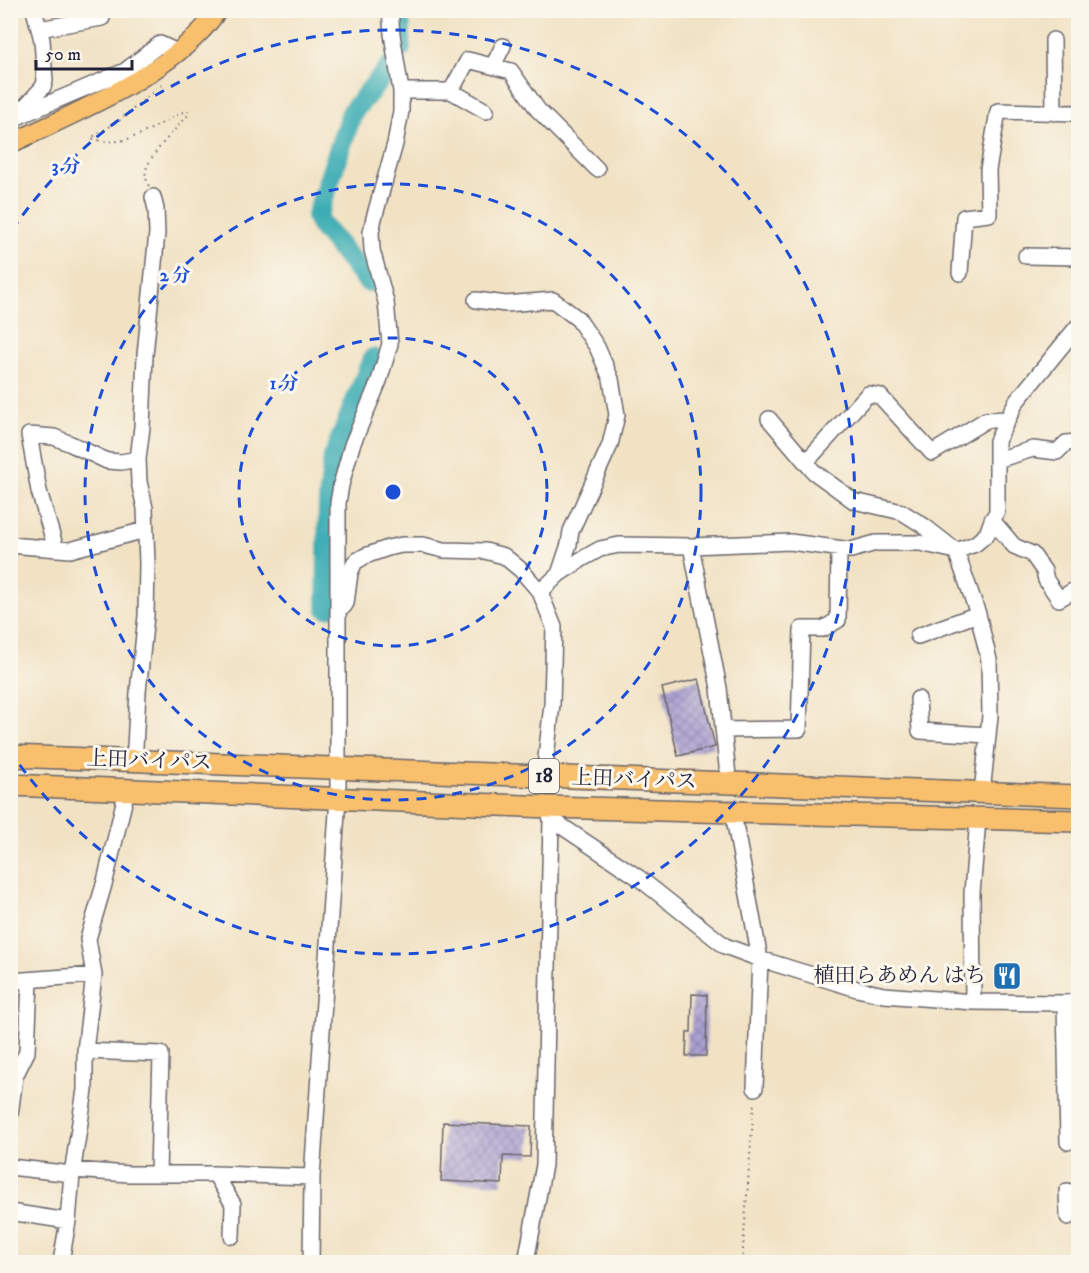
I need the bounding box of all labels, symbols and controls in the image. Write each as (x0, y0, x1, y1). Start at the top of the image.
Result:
scale bar (36, 33, 132, 71)
text: 50 m (45, 44, 81, 66)
text: 3 分 (52, 156, 80, 178)
text: 2 分 (160, 265, 190, 287)
text: 1 分 (270, 373, 298, 395)
centre of rings (383, 482, 403, 502)
street label: 上田バイパス (86, 746, 212, 776)
road number: 18 (529, 759, 559, 793)
street label: 上田バイパス (571, 765, 697, 795)
restaurant icon: 植田らあめん はち (991, 960, 1023, 992)
place label: 植田らあめん はち (813, 963, 986, 989)

